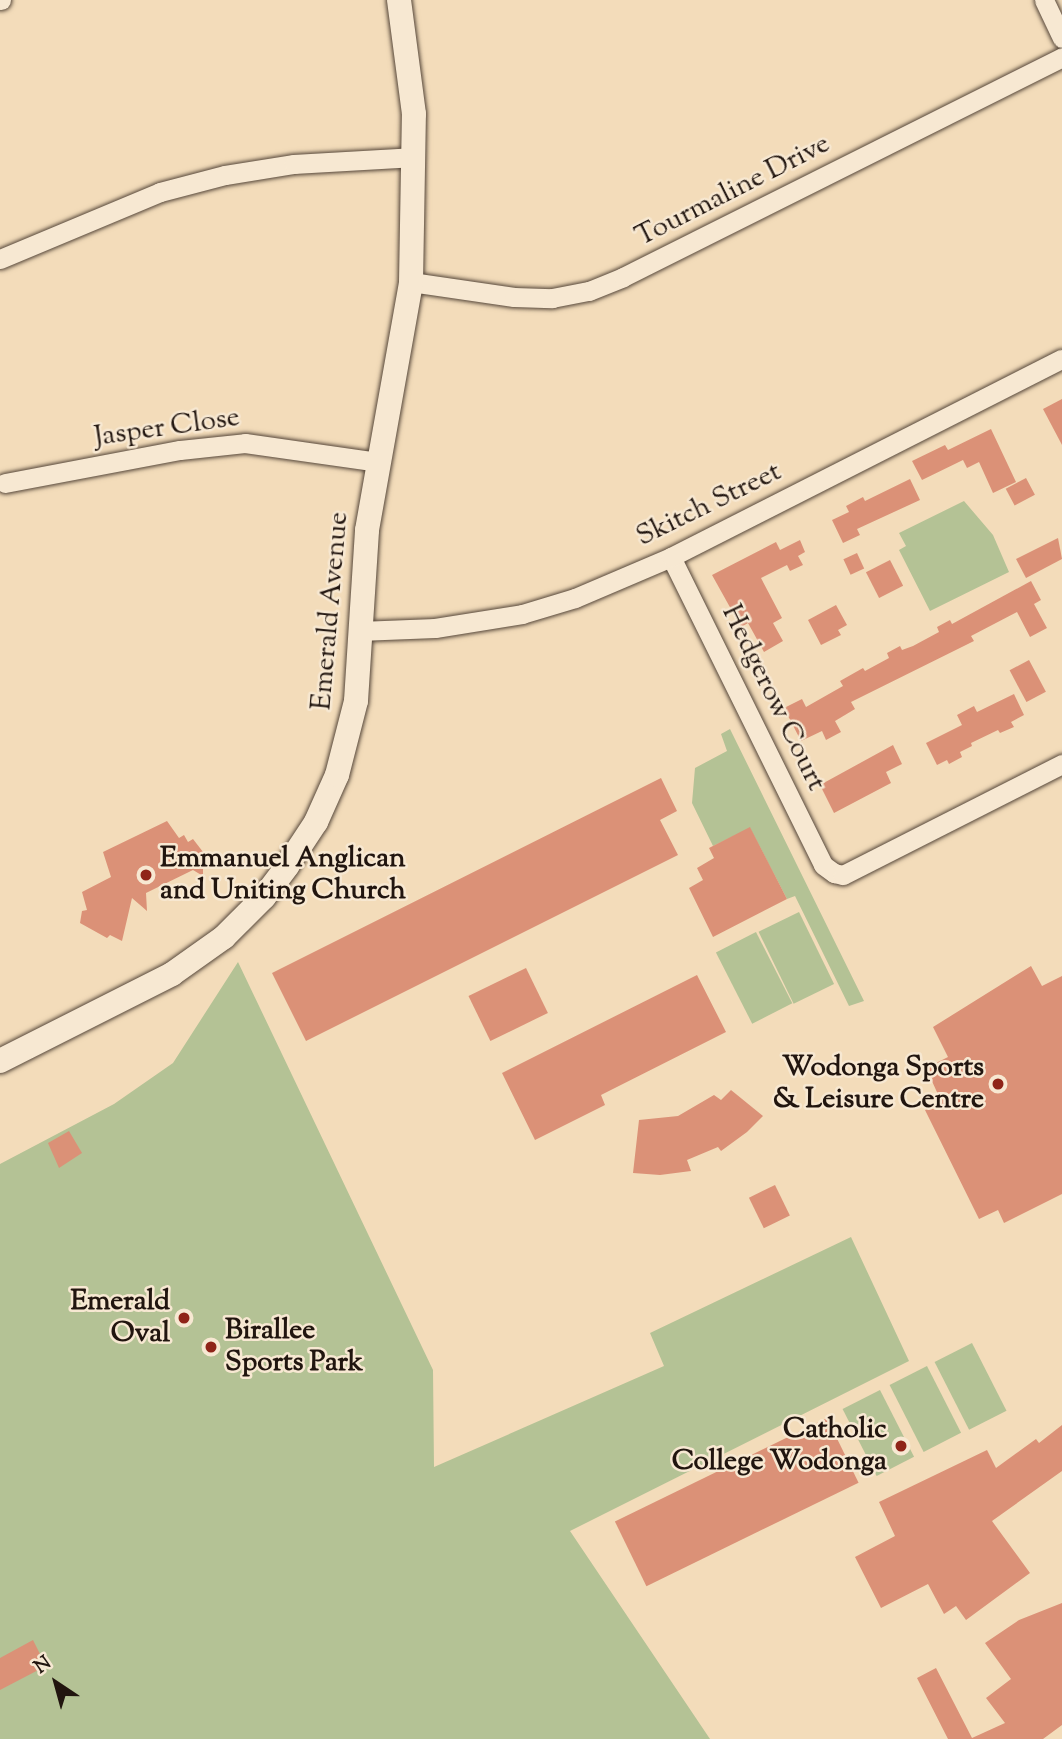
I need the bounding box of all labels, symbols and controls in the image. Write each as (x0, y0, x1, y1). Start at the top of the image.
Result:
street label: Tourmaline Drive (630, 128, 836, 254)
street label: Jasper Close (92, 401, 242, 455)
street label: Skitch Street (631, 456, 787, 554)
street label: Emerald Avenue (306, 510, 356, 712)
street label: Hedgerow Court (714, 600, 832, 796)
place label: Emmanuel Anglican and Uniting Church (160, 842, 406, 908)
marker: Emmanuel Anglican and Uniting Church (138, 867, 154, 883)
place label: Wodonga Sports & Leisure Centre (773, 1051, 984, 1117)
marker: Wodonga Sports & Leisure Centre (990, 1076, 1006, 1092)
place label: Emerald Oval (70, 1285, 170, 1351)
marker: Emerald Oval (176, 1310, 192, 1326)
place label: Birallee Sports Park (225, 1314, 363, 1380)
marker: Birallee Sports Park (203, 1339, 219, 1355)
place label: Catholic College Wodonga (672, 1413, 887, 1479)
marker: Catholic College Wodonga (893, 1438, 909, 1454)
north arrow (21, 1648, 91, 1718)
text: N (29, 1650, 57, 1681)

